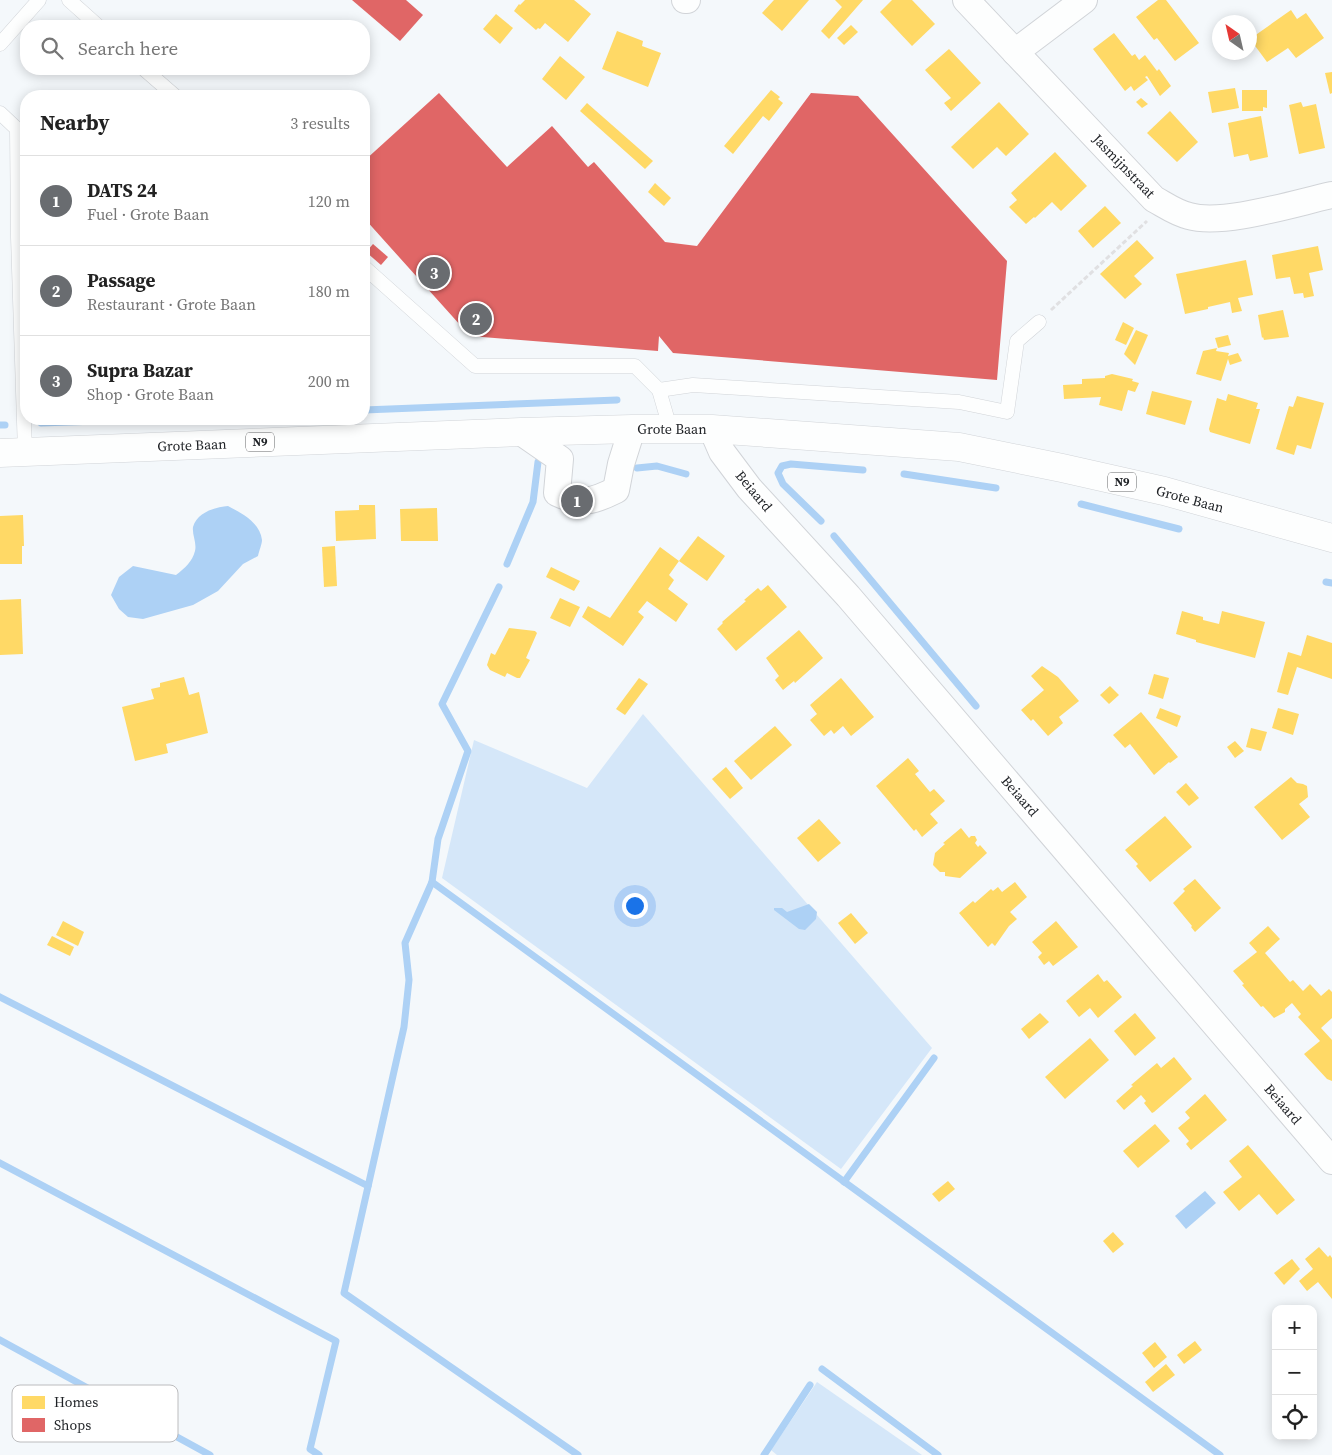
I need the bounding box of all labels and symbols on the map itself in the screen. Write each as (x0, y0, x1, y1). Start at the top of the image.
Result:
north arrow (1212, 15, 1257, 60)
street label: Jasmijnstraat (1087, 129, 1160, 203)
pin: 3 (418, 254, 450, 292)
pin: 2 (460, 300, 492, 338)
street label: Grote Baan (637, 419, 707, 439)
road number: N9 (246, 432, 274, 452)
street label: Grote Baan (157, 434, 227, 456)
street label: Beiaard (731, 466, 777, 516)
road number: N9 (1108, 472, 1136, 492)
street label: Grote Baan (1154, 480, 1227, 518)
pin: 1 (561, 482, 593, 520)
street label: Beiaard (997, 771, 1043, 821)
your location (622, 893, 648, 919)
street label: Beiaard (1260, 1079, 1306, 1129)
legend (12, 1385, 178, 1442)
text: Homes (54, 1392, 98, 1412)
text: Shops (54, 1415, 91, 1435)

